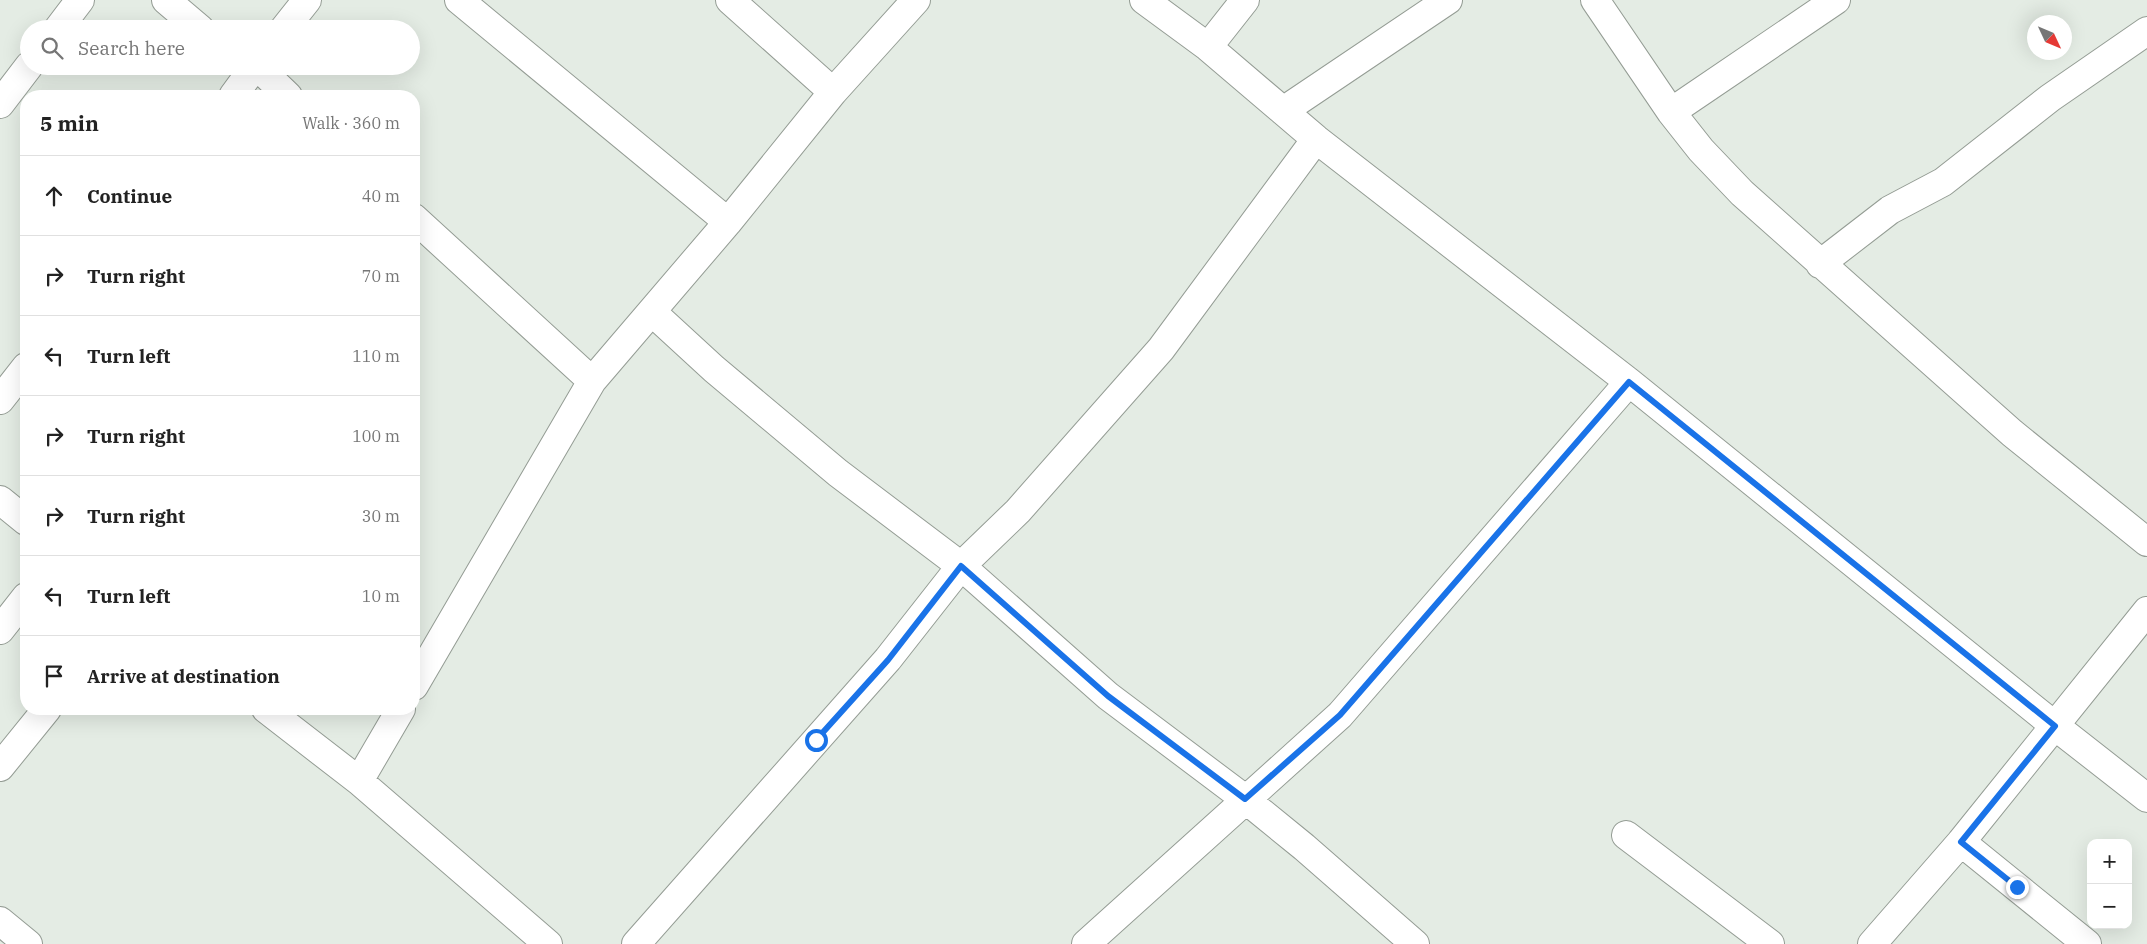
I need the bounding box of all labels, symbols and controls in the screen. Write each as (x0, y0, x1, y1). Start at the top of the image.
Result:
north arrow (2027, 15, 2072, 60)
search box (20, 20, 420, 75)
icon: search (38, 34, 66, 62)
text: Search here (78, 36, 185, 60)
text: 5 min (40, 109, 99, 137)
text: Walk · 360 m (302, 113, 400, 133)
icon: ahead (40, 182, 68, 210)
text: Continue (87, 184, 172, 208)
text: 40 m (362, 186, 400, 206)
icon: right (40, 262, 68, 290)
text: Turn right (87, 264, 185, 288)
text: 70 m (362, 266, 400, 286)
icon: left (40, 342, 68, 370)
text: Turn left (87, 344, 170, 368)
text: 110 m (352, 346, 400, 366)
icon: right (40, 422, 68, 450)
text: Turn right (87, 424, 185, 448)
text: 100 m (352, 426, 400, 446)
icon: right (40, 502, 68, 530)
text: Turn right (87, 504, 185, 528)
text: 30 m (362, 506, 400, 526)
icon: left (40, 582, 68, 610)
text: Turn left (87, 584, 170, 608)
text: 10 m (362, 586, 400, 606)
icon: arrive (40, 662, 68, 690)
text: Arrive at destination (87, 664, 280, 688)
route start (805, 729, 828, 752)
map controls (2087, 839, 2132, 929)
button: + (2087, 839, 2132, 884)
route end (2006, 876, 2029, 899)
button: − (2087, 884, 2132, 929)

